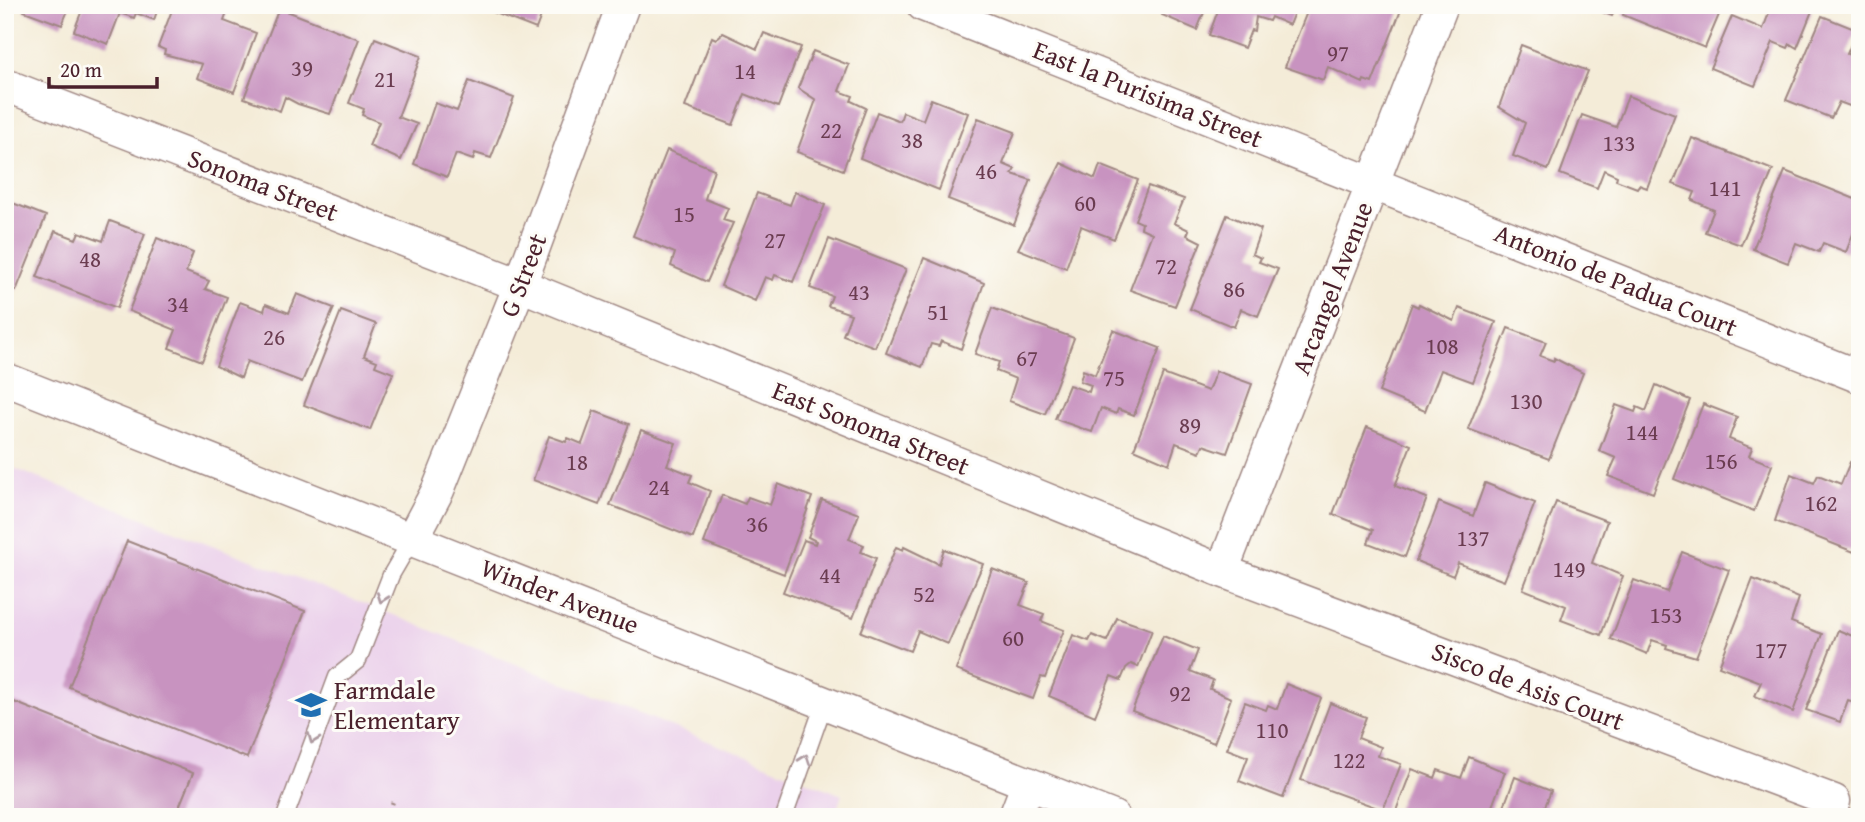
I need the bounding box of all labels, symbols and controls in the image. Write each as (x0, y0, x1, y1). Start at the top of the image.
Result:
street label: East la Purisima Street (1027, 30, 1269, 157)
house number: 97 (1327, 36, 1349, 69)
scale bar (49, 46, 158, 90)
house number: 39 (291, 51, 313, 84)
text: 20 m (60, 54, 102, 85)
house number: 14 (734, 54, 756, 87)
house number: 21 (374, 62, 396, 95)
house number: 22 (820, 113, 842, 146)
house number: 38 (901, 123, 923, 156)
house number: 133 (1602, 126, 1636, 159)
street label: Sonoma Street (182, 138, 344, 231)
house number: 46 (975, 154, 997, 187)
house number: 141 (1708, 171, 1742, 204)
house number: 60 (1074, 186, 1096, 219)
street label: Arcangel Avenue (1281, 196, 1382, 380)
house number: 15 (673, 197, 695, 230)
street label: Antonio de Padua Court (1489, 213, 1744, 346)
house number: 27 (764, 223, 786, 256)
street label: G Street (489, 227, 556, 322)
house number: 48 (79, 242, 101, 275)
house number: 72 (1155, 249, 1177, 282)
house number: 86 (1223, 272, 1245, 305)
house number: 43 (848, 275, 870, 308)
house number: 34 (167, 287, 189, 320)
house number: 51 (927, 295, 949, 328)
house number: 26 (263, 320, 285, 353)
house number: 108 (1425, 329, 1459, 362)
house number: 67 (1016, 341, 1038, 374)
house number: 75 (1103, 361, 1125, 394)
street label: East Sonoma Street (767, 370, 976, 485)
house number: 130 (1509, 384, 1543, 417)
house number: 89 (1179, 408, 1201, 441)
house number: 144 (1625, 415, 1659, 448)
house number: 156 (1704, 444, 1738, 477)
house number: 18 (566, 445, 588, 478)
house number: 24 (648, 470, 670, 503)
house number: 162 (1804, 486, 1838, 519)
house number: 36 (746, 507, 768, 540)
house number: 137 (1456, 521, 1490, 554)
street label: Winder Avenue (476, 548, 645, 644)
house number: 149 (1552, 552, 1586, 585)
house number: 44 (819, 558, 841, 591)
house number: 52 (913, 577, 935, 610)
one-way arrow (376, 592, 390, 604)
house number: 153 (1649, 598, 1683, 631)
house number: 60 (1002, 621, 1024, 654)
street label: Sisco de Asis Court (1426, 631, 1630, 740)
house number: 177 (1754, 633, 1788, 666)
place label: Farmdale Elementary (334, 670, 460, 739)
house number: 92 (1169, 676, 1191, 709)
school or university icon: Farmdale Elementary (294, 688, 328, 722)
house number: 110 (1255, 713, 1289, 746)
one-way arrow (308, 732, 322, 744)
house number: 122 (1332, 743, 1366, 776)
one-way arrow (797, 754, 811, 766)

